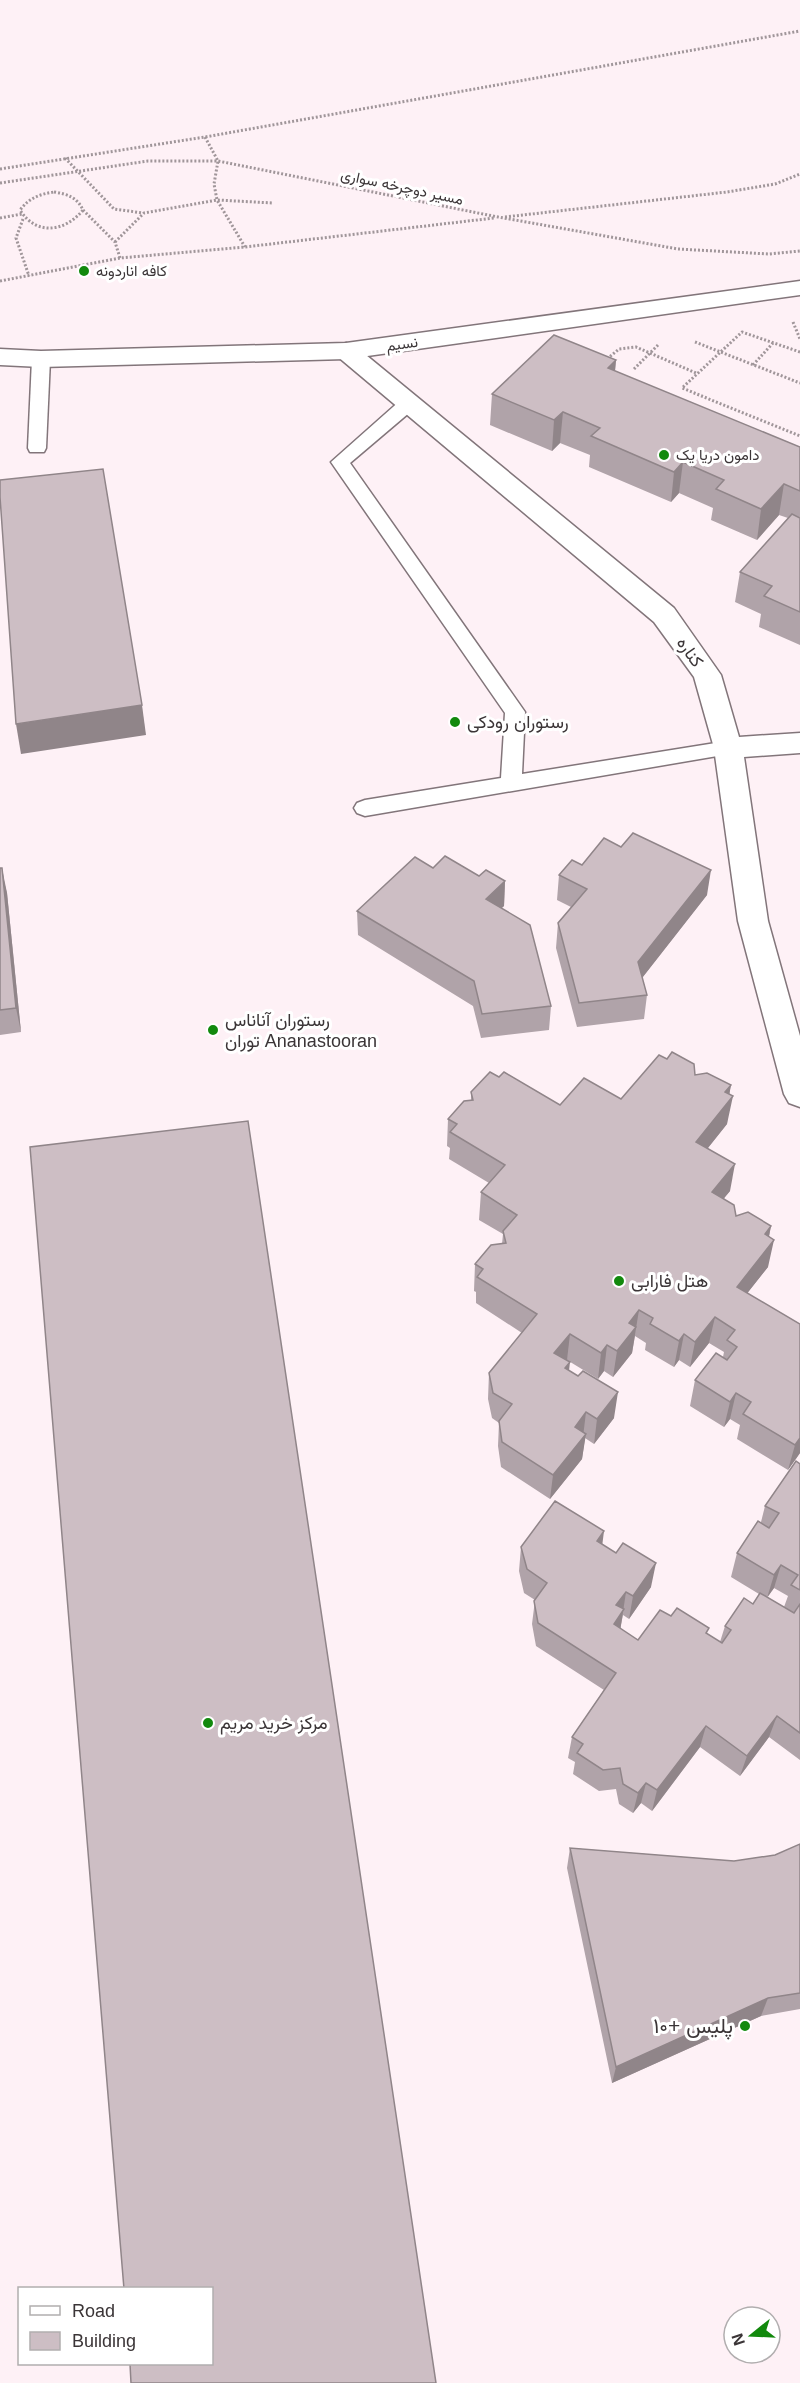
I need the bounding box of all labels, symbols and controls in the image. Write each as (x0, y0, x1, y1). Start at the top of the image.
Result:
street label: مسیر دوچرخه سواری (339, 165, 465, 210)
place label: کافه اناردونه (96, 262, 167, 280)
marker: کافه اناردونه (77, 264, 91, 278)
street label: نسیم (385, 333, 419, 356)
place label: دامون دریا یک (676, 446, 760, 464)
marker: دامون دریا یک (657, 448, 671, 462)
street label: کناره (672, 633, 707, 671)
place label: رستوران رودکی (467, 712, 569, 733)
marker: رستوران رودکی (448, 715, 462, 729)
place label: رستوران آناناس توران Ananastooran (225, 1010, 377, 1052)
marker: رستوران آناناس توران Ananastooran (206, 1023, 220, 1037)
place label: هتل فارابی (631, 1271, 708, 1292)
marker: هتل فارابی (612, 1274, 626, 1288)
place label: مرکز خرید مریم (220, 1713, 328, 1735)
marker: مرکز خرید مریم (201, 1716, 215, 1730)
place label: پلیس +۱۰ (653, 2014, 733, 2040)
marker: پلیس +۱۰ (738, 2019, 752, 2033)
legend (18, 2287, 213, 2365)
text: Road (72, 2301, 115, 2321)
north arrow (722, 2305, 782, 2365)
text: Building (72, 2331, 136, 2351)
text: N (728, 2331, 748, 2348)

